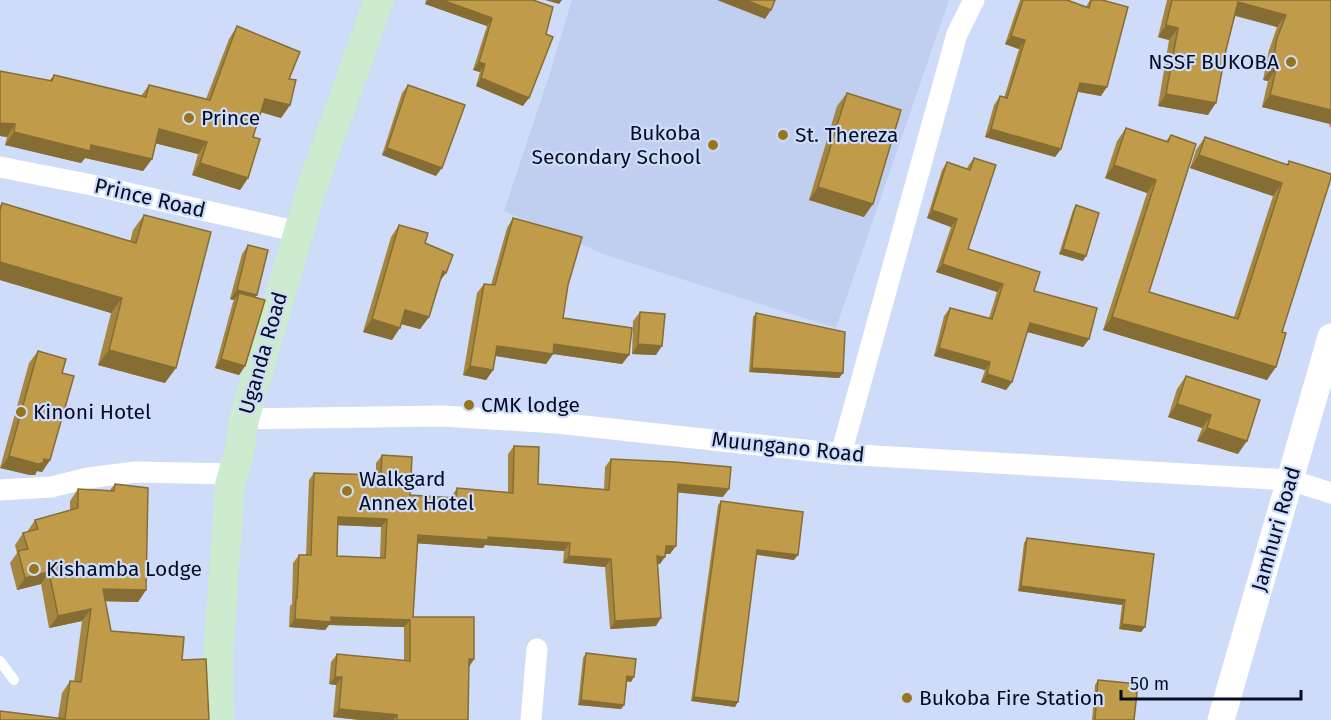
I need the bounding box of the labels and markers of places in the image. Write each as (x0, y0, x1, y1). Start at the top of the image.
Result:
place label: NSSF BUKOBA (1148, 49, 1279, 75)
marker: NSSF BUKOBA (1284, 55, 1298, 69)
place label: Prince (201, 105, 260, 131)
marker: Prince (182, 111, 196, 125)
place label: Bukoba Secondary School (531, 120, 701, 170)
place label: St. Thereza (795, 122, 898, 148)
marker: St. Thereza (776, 128, 790, 142)
marker: Bukoba Secondary School (706, 138, 720, 152)
place label: CMK lodge (481, 392, 580, 418)
marker: CMK lodge (462, 398, 476, 412)
place label: Kinoni Hotel (33, 399, 151, 425)
marker: Kinoni Hotel (14, 405, 28, 419)
place label: Walkgard Annex Hotel (359, 466, 474, 516)
marker: Walkgard Annex Hotel (340, 484, 354, 498)
place label: Kishamba Lodge (46, 556, 202, 582)
marker: Kishamba Lodge (27, 562, 41, 576)
place label: Bukoba Fire Station (919, 685, 1104, 711)
marker: Bukoba Fire Station (900, 691, 914, 705)

